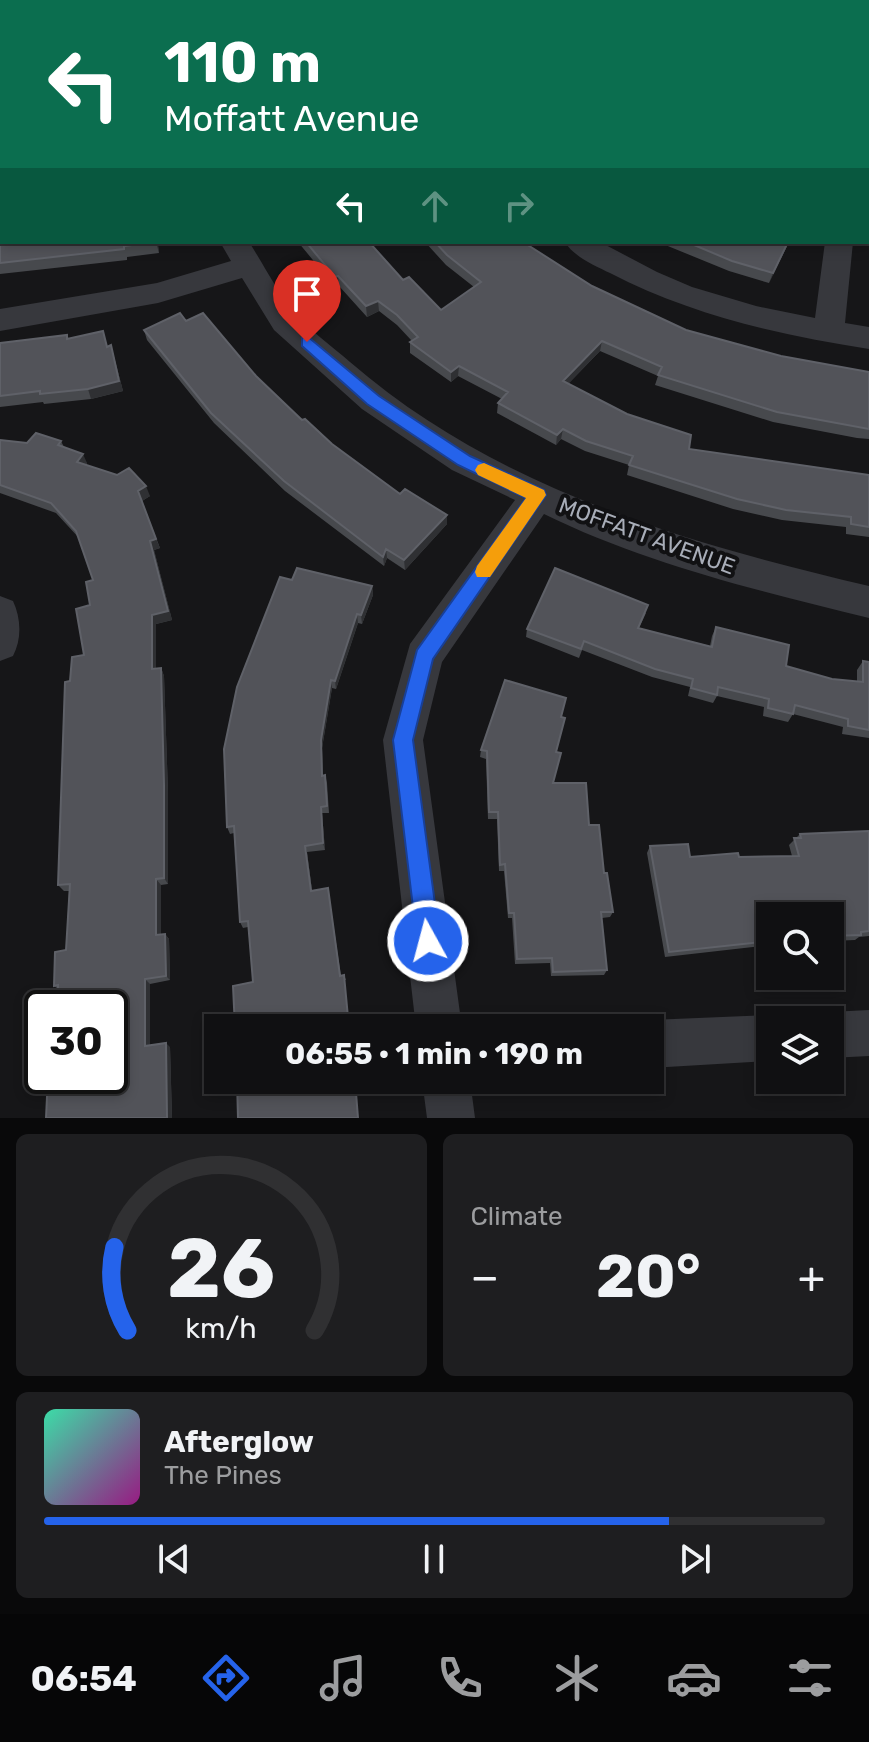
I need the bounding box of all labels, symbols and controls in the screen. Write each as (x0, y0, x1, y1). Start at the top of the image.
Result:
text: 110 m (164, 30, 321, 96)
icon: left (32, 32, 136, 136)
text: Moffatt Avenue (164, 97, 419, 140)
icon: left (329, 184, 373, 228)
icon: ahead (413, 184, 457, 228)
icon: right (497, 184, 541, 228)
pin (273, 260, 341, 342)
icon: arrive (285, 272, 329, 316)
street label: MOFFATT AVENUE (555, 492, 739, 580)
position arrow (386, 899, 470, 983)
map controls (756, 902, 844, 1094)
button: search (756, 902, 844, 990)
speed limit sign: 30 (24, 990, 128, 1094)
button: layers (756, 1006, 844, 1094)
text: 06:55 · 1 min · 190 m (285, 1036, 583, 1072)
text: Climate (471, 1201, 563, 1232)
text: 26 (167, 1219, 275, 1318)
text: 20° (596, 1241, 701, 1312)
text: − (471, 1251, 499, 1303)
text: + (798, 1251, 825, 1303)
text: km/h (186, 1311, 257, 1345)
text: Afterglow (164, 1424, 314, 1460)
text: The Pines (164, 1460, 282, 1491)
icon: previous (152, 1537, 196, 1581)
icon: pause (412, 1537, 456, 1581)
icon: next (673, 1537, 717, 1581)
icon: directions (198, 1650, 254, 1706)
icon: music (315, 1650, 371, 1706)
icon: phone (432, 1650, 488, 1706)
icon: climate (549, 1650, 605, 1706)
icon: car (666, 1650, 722, 1706)
icon: filters (782, 1650, 838, 1706)
text: 06:54 (30, 1657, 137, 1700)

